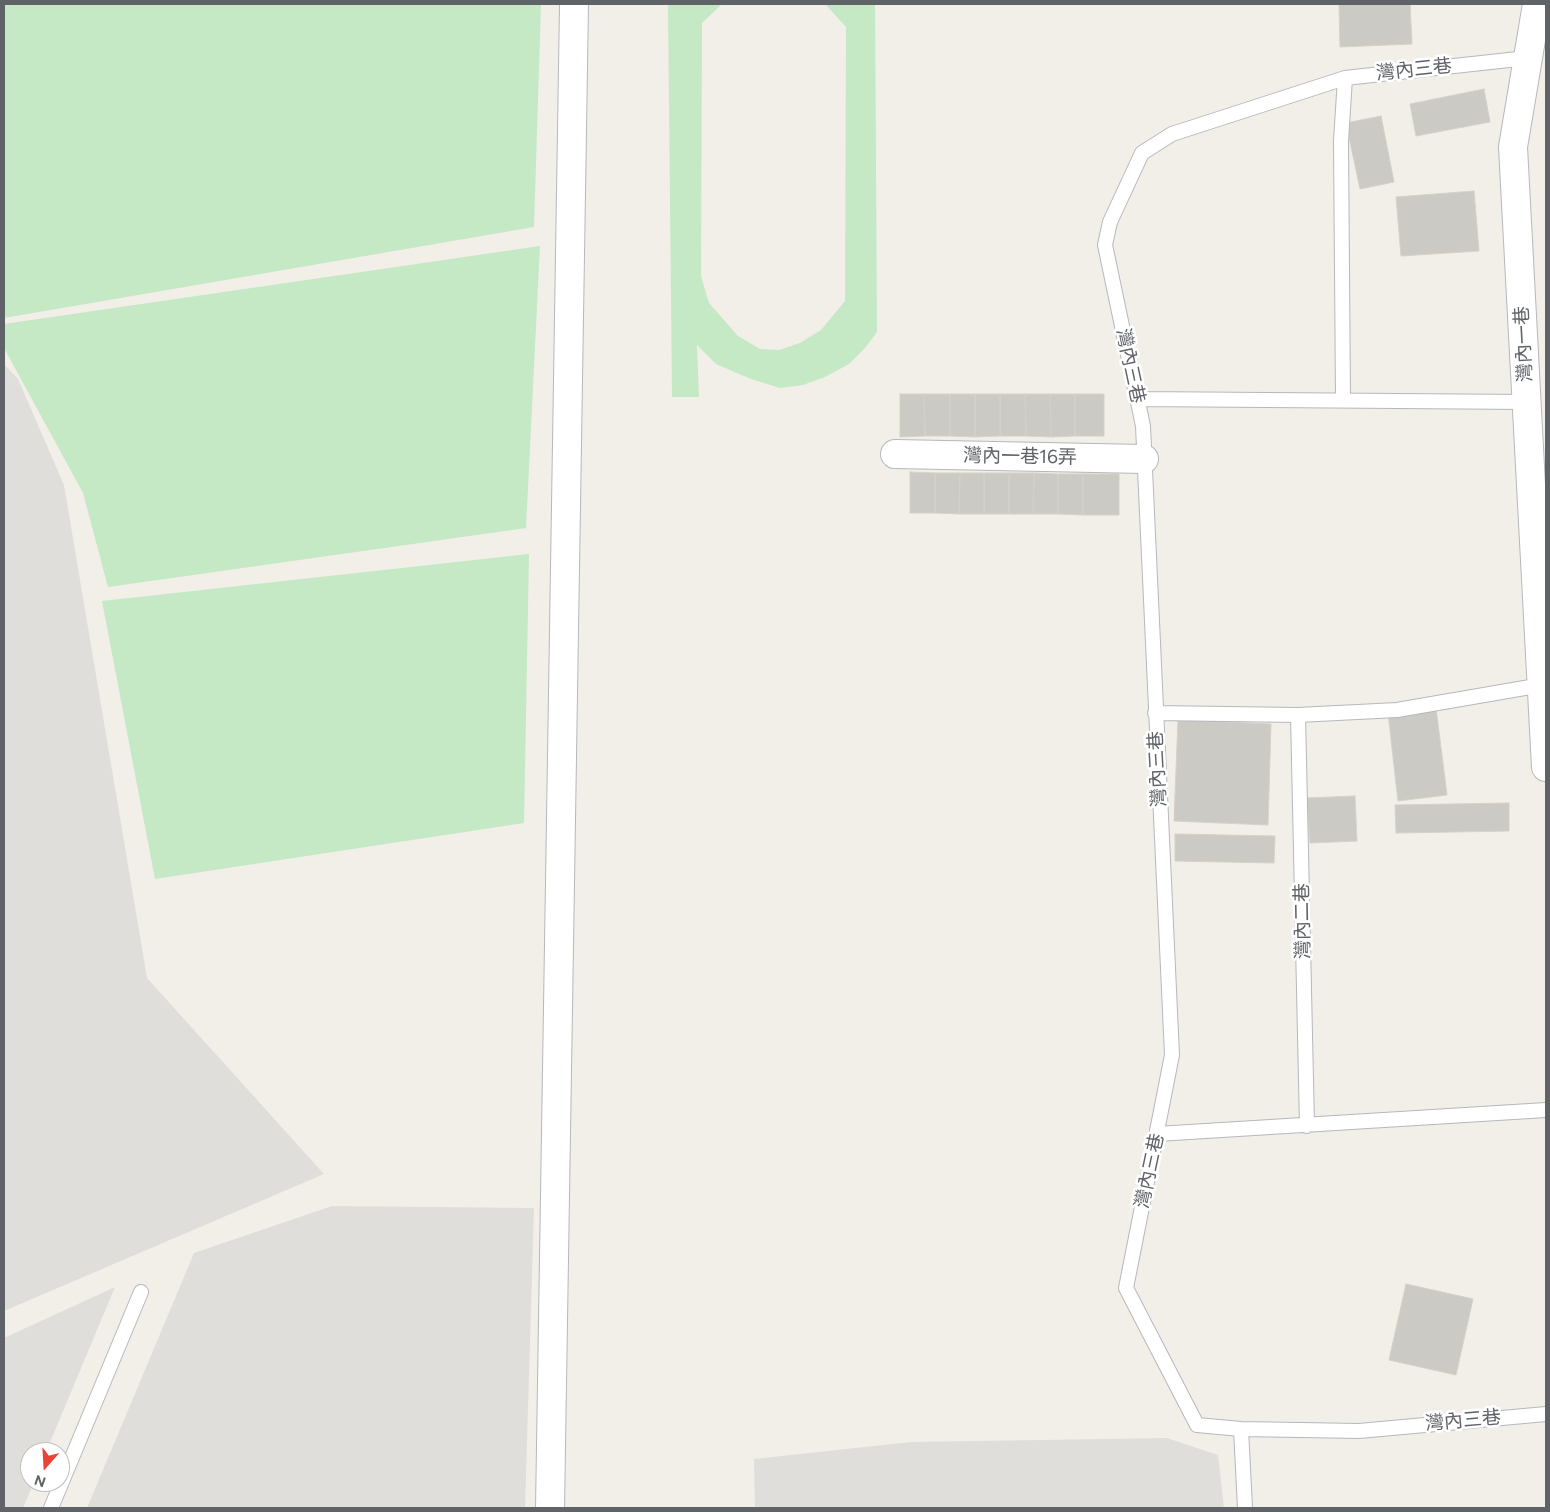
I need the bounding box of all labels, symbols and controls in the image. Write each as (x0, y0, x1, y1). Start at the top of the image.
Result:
street label: 灣內三巷 (1375, 55, 1453, 85)
street label: 灣內一巷 (1511, 305, 1537, 383)
street label: 灣內三巷 (1111, 326, 1149, 406)
street label: 灣內一巷16弄 (963, 445, 1077, 469)
street label: 灣內三巷 (1145, 730, 1171, 808)
street label: 灣內二巷 (1291, 883, 1315, 959)
street label: 灣內三巷 (1131, 1131, 1169, 1211)
street label: 灣內三巷 (1424, 1406, 1502, 1436)
north arrow (20, 1442, 70, 1492)
text: N (32, 1471, 48, 1491)

